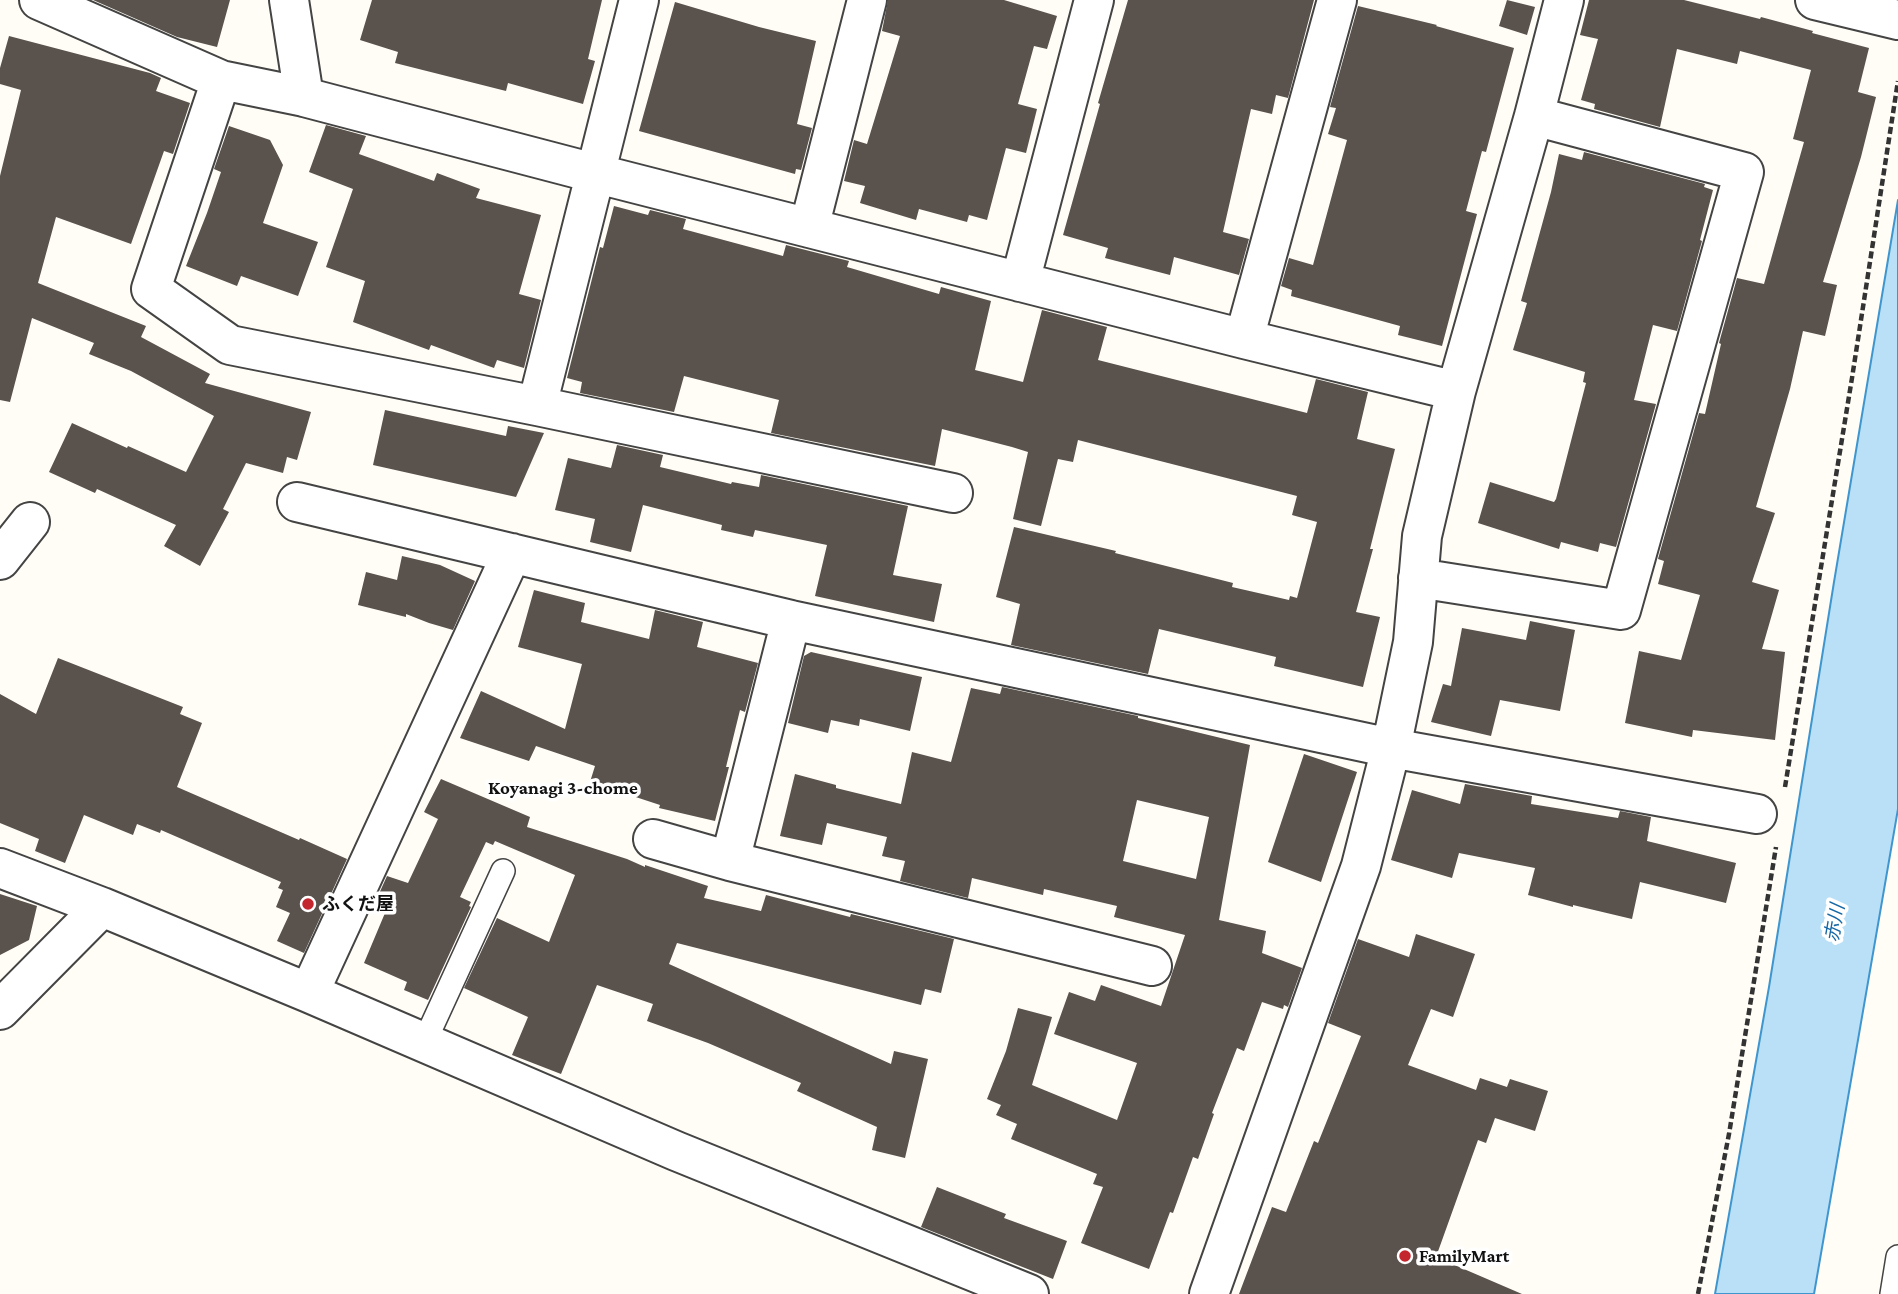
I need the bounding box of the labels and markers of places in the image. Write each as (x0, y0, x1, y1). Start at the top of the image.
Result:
place label: ふくだ屋 (322, 893, 394, 915)
marker: ふくだ屋 (300, 896, 316, 912)
place label: FamilyMart (1419, 1245, 1509, 1267)
marker: FamilyMart (1397, 1248, 1413, 1264)

